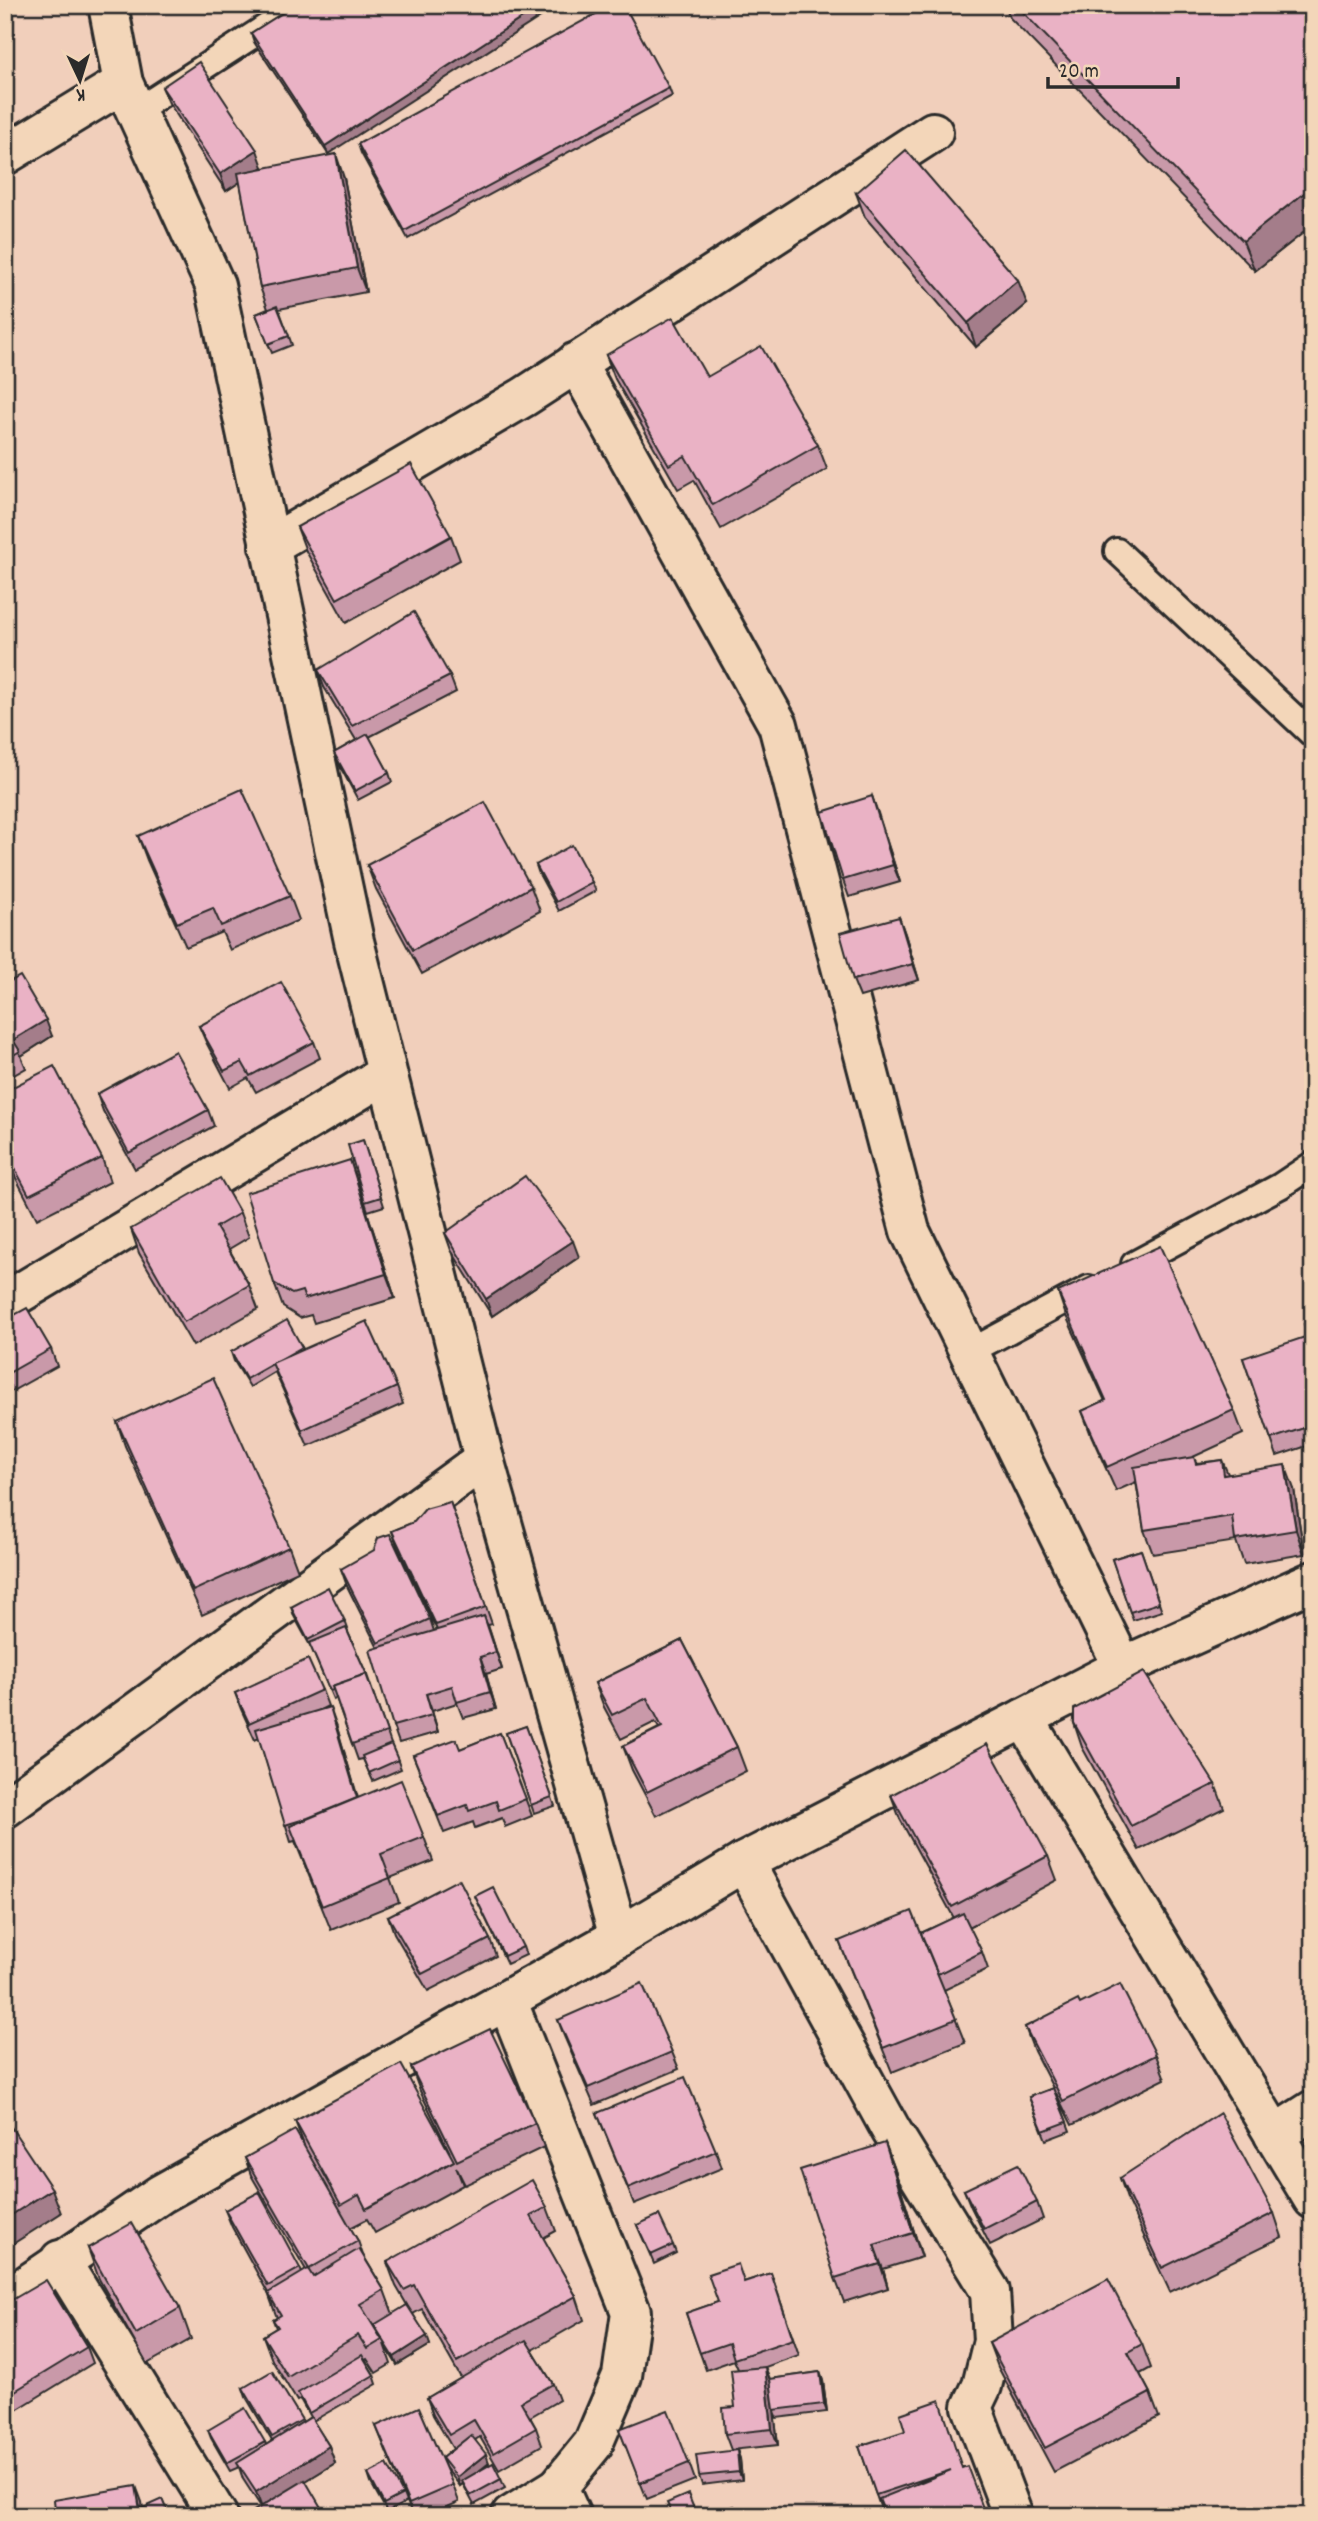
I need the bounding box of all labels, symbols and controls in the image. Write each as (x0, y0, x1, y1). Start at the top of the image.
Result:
north arrow (46, 46, 116, 116)
scale bar (1048, 46, 1178, 90)
text: 20 m (1059, 58, 1099, 88)
text: K (75, 80, 86, 107)

